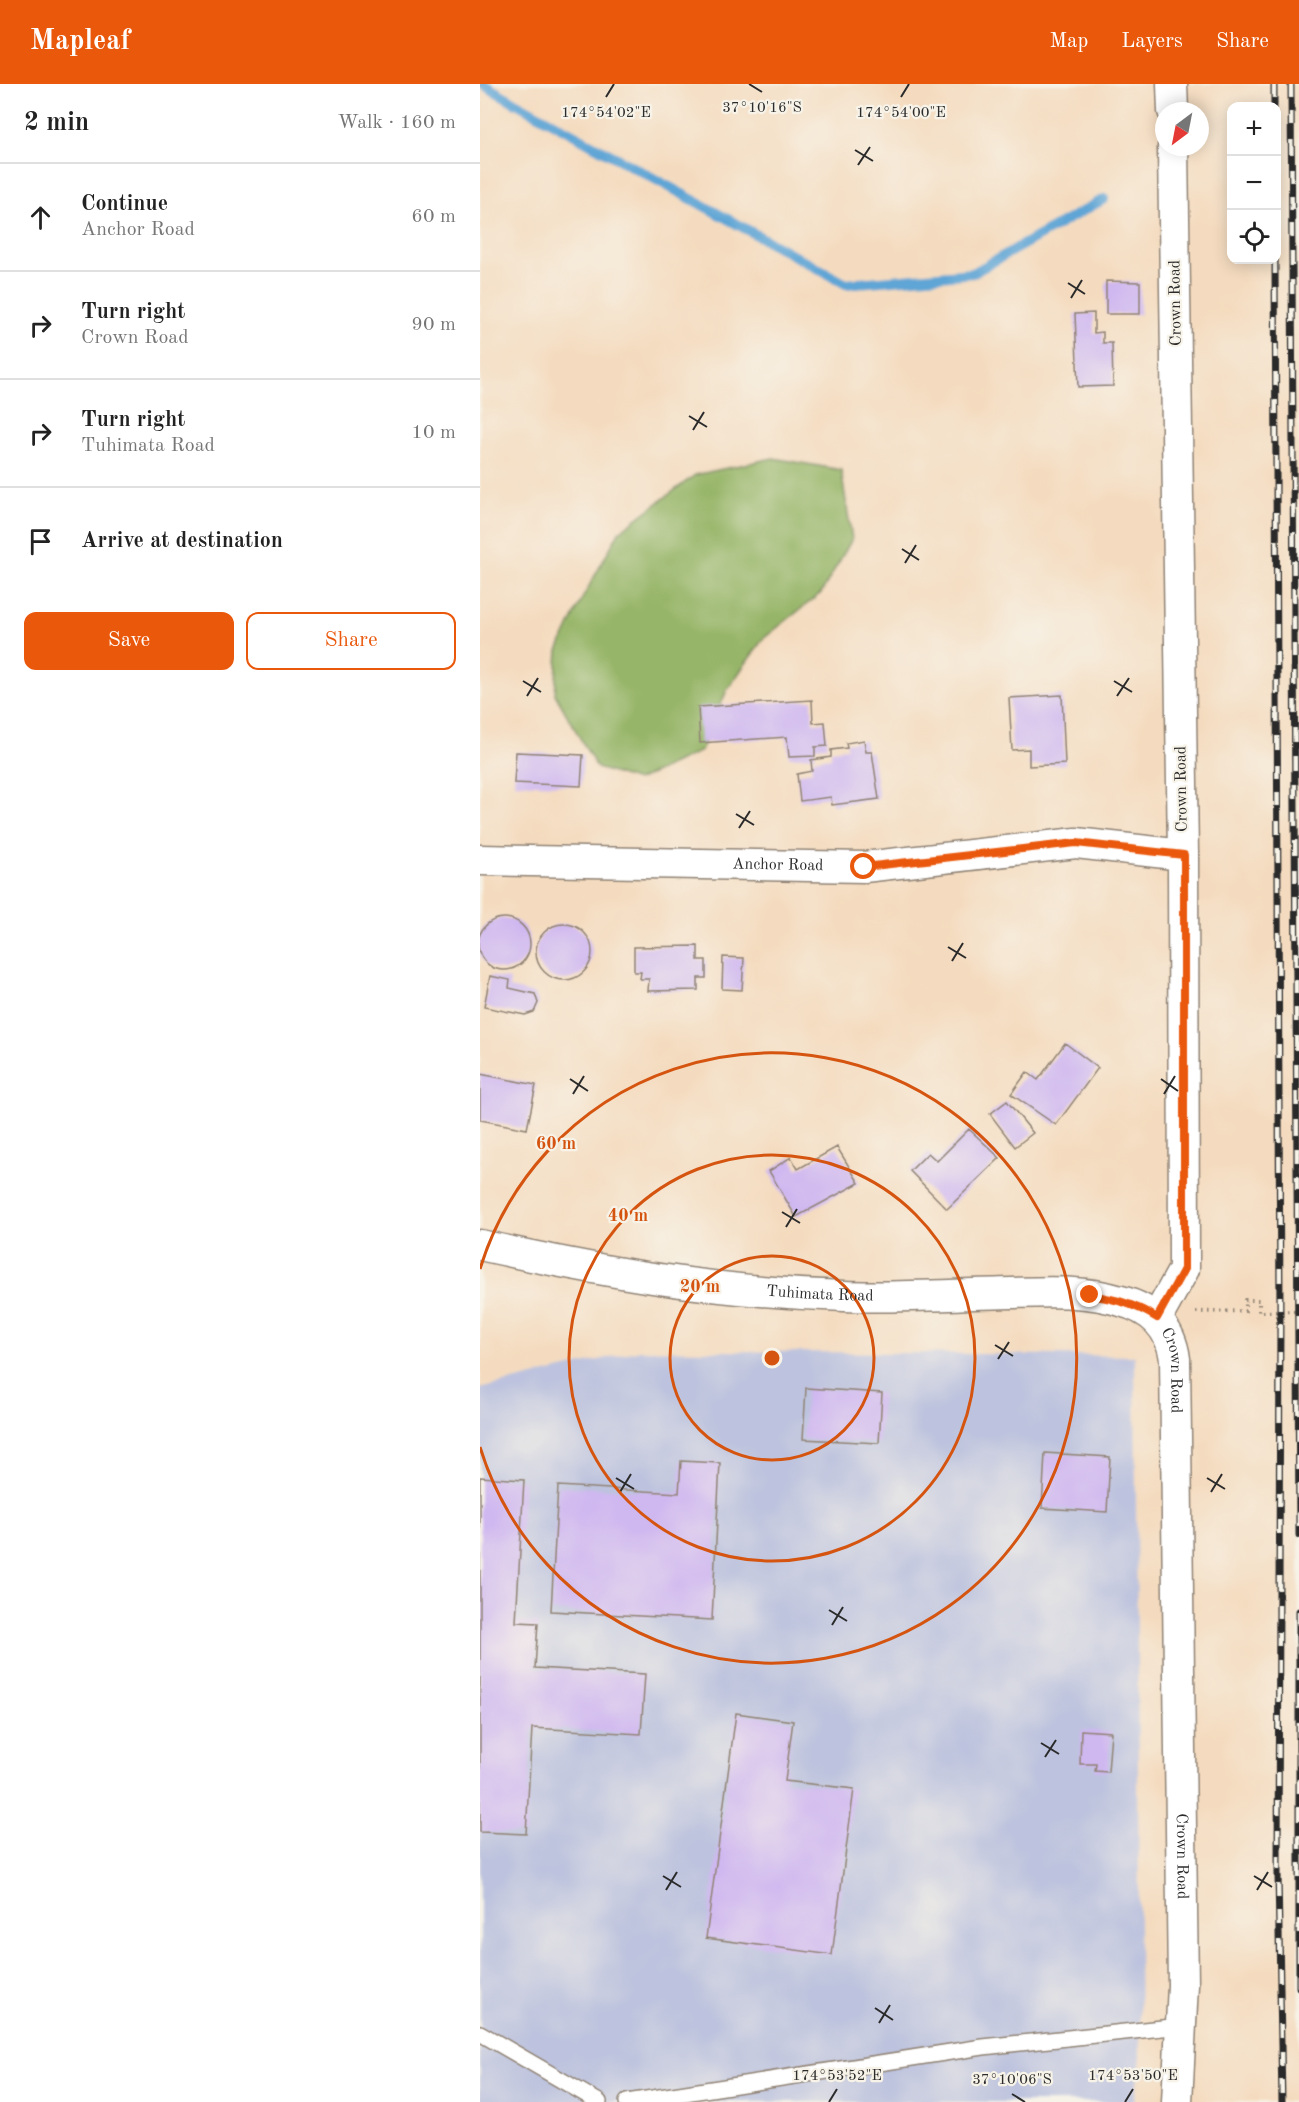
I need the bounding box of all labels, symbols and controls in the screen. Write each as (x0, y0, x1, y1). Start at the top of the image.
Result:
text: Mapleaf (30, 28, 130, 56)
text: Map (1049, 31, 1088, 52)
text: Layers (1121, 31, 1183, 52)
text: Share (1216, 31, 1269, 52)
text: 37°10'16"S (722, 101, 802, 116)
north arrow (1155, 102, 1209, 156)
map controls (1227, 102, 1281, 264)
button: + (1227, 102, 1281, 156)
text: 174°54'02"E (561, 106, 651, 121)
text: 174°54'00"E (856, 106, 946, 121)
text: 2 min (24, 110, 89, 136)
text: Walk · 160 m (337, 113, 456, 133)
button: − (1227, 156, 1281, 210)
text: Continue (81, 193, 168, 215)
icon: ahead (24, 201, 57, 234)
text: 60 m (411, 207, 456, 227)
button: locate (1227, 210, 1281, 264)
text: Anchor Road (81, 220, 195, 240)
street label: Crown Road (1167, 260, 1185, 346)
text: Turn right (81, 301, 185, 323)
icon: right (24, 309, 57, 342)
text: 90 m (411, 315, 456, 335)
text: Crown Road (81, 328, 189, 348)
text: Turn right (81, 409, 185, 431)
icon: right (24, 417, 57, 450)
text: 10 m (411, 423, 456, 443)
text: Tuhimata Road (81, 436, 215, 456)
icon: arrive (24, 525, 57, 558)
text: Arrive at destination (81, 530, 283, 552)
button: Save (24, 612, 234, 670)
button: Share (246, 612, 456, 670)
street label: Crown Road (1173, 746, 1191, 832)
route start (850, 853, 876, 879)
street label: Anchor Road (732, 857, 824, 874)
text: 60 m (536, 1135, 576, 1153)
text: 40 m (608, 1207, 648, 1225)
text: 20 m (680, 1278, 720, 1296)
route end (1076, 1281, 1102, 1307)
street label: Tuhimata Road (766, 1284, 874, 1305)
street label: Crown Road (1158, 1325, 1184, 1413)
centre of rings (762, 1348, 782, 1368)
street label: Crown Road (1173, 1813, 1190, 1899)
text: 174°53'52"E (792, 2069, 882, 2084)
text: 174°53'50"E (1088, 2069, 1178, 2084)
text: 37°10'06"S (972, 2073, 1052, 2088)

